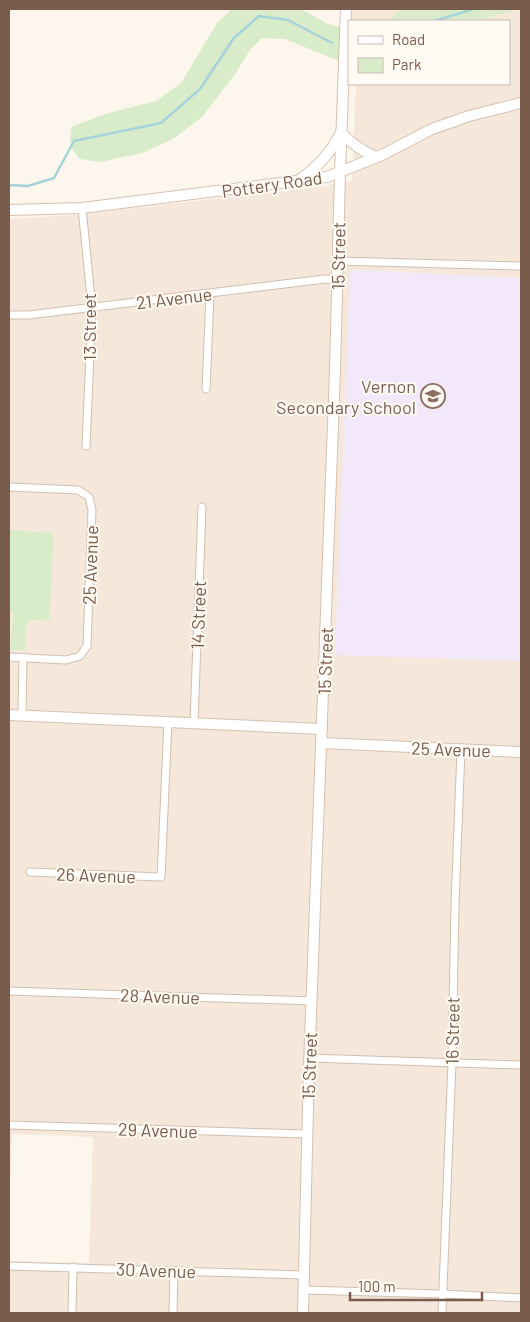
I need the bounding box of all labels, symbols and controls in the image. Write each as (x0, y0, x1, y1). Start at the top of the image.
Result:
legend (348, 20, 510, 85)
text: Road (392, 30, 425, 48)
text: Park (392, 55, 422, 73)
street label: Pottery Road (220, 166, 324, 202)
street label: 15 Street (326, 222, 350, 290)
street label: 21 Avenue (135, 282, 213, 314)
street label: 13 Street (78, 293, 100, 361)
place label: Vernon Secondary School (276, 375, 416, 418)
school or university icon: Vernon Secondary School (420, 383, 446, 409)
street label: 25 Avenue (78, 525, 102, 605)
street label: 14 Street (186, 580, 210, 650)
street label: 15 Street (313, 626, 337, 696)
street label: 25 Avenue (411, 737, 491, 761)
street label: 26 Avenue (56, 863, 136, 887)
street label: 28 Avenue (120, 984, 200, 1008)
street label: 16 Street (440, 997, 464, 1065)
street label: 15 Street (297, 1031, 321, 1101)
street label: 29 Avenue (118, 1118, 198, 1142)
street label: 30 Avenue (116, 1258, 196, 1282)
scale bar (350, 1270, 482, 1302)
text: 100 m (358, 1277, 396, 1295)

